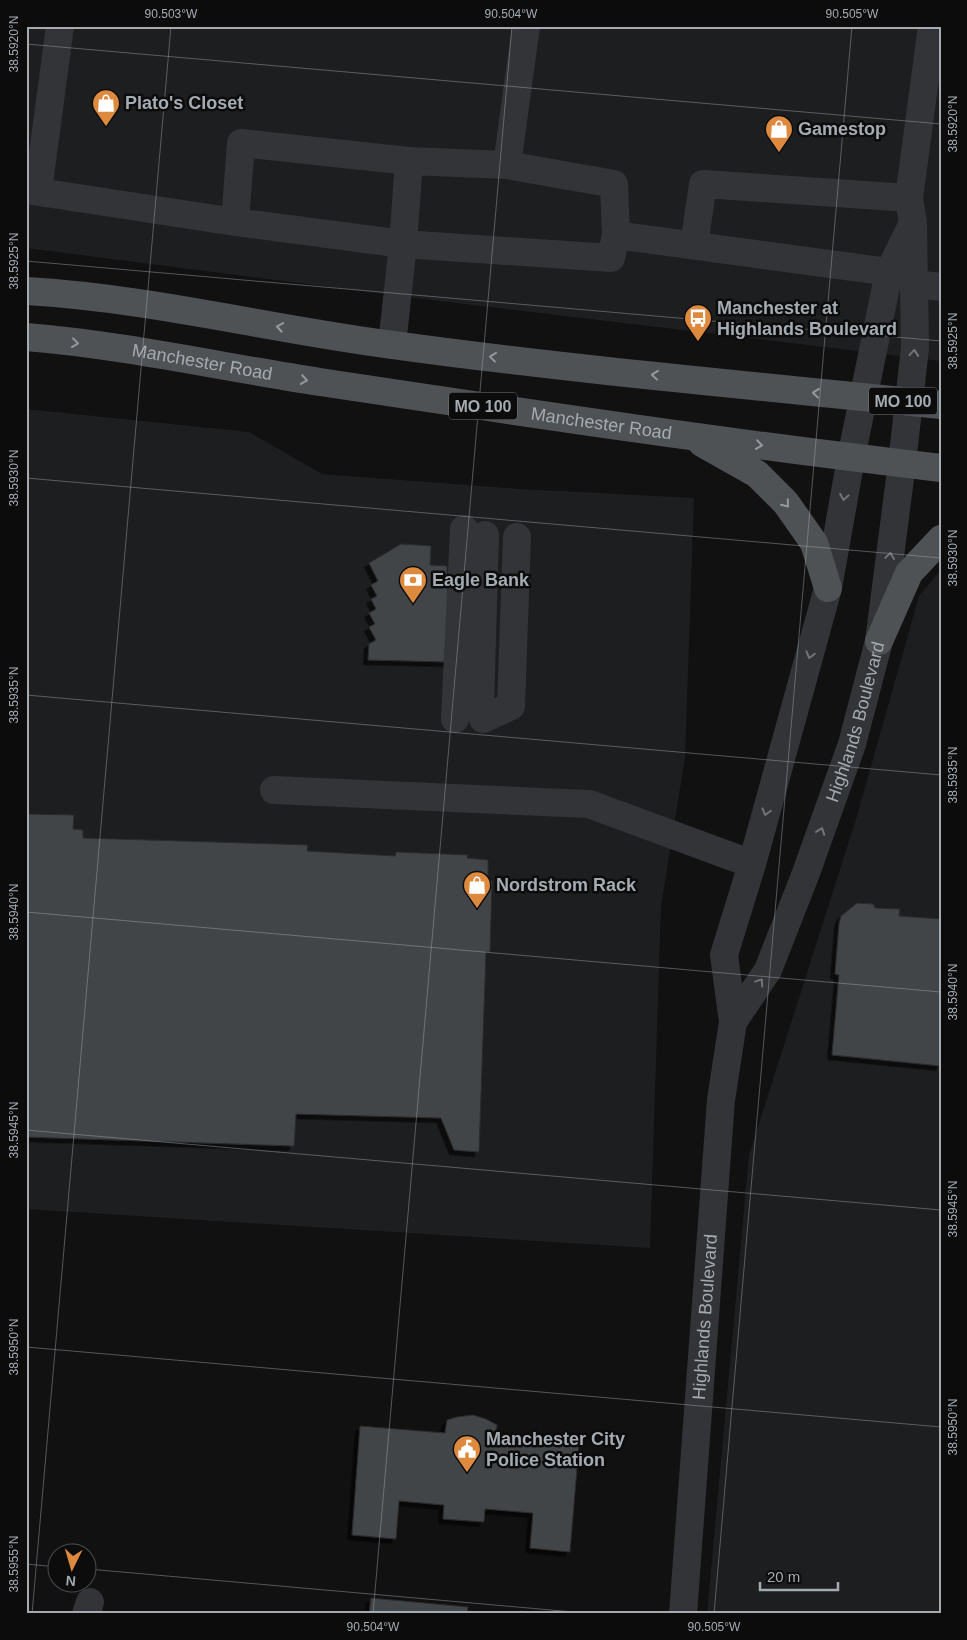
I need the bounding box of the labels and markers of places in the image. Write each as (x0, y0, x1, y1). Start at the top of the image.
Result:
shop icon: Plato's Closet (91, 88, 121, 127)
place label: Plato's Closet (125, 93, 243, 113)
shop icon: Gamestop (764, 114, 794, 153)
place label: Gamestop (798, 119, 886, 139)
place label: Manchester at Highlands Boulevard (717, 298, 897, 339)
bus stop icon: Manchester at Highlands Boulevard (683, 303, 713, 342)
bank icon: Eagle Bank (398, 565, 428, 604)
place label: Eagle Bank (432, 570, 530, 590)
shop icon: Nordstrom Rack (462, 870, 492, 909)
place label: Nordstrom Rack (496, 875, 637, 895)
place label: Manchester City Police Station (486, 1429, 625, 1470)
public building icon: Manchester City Police Station (452, 1434, 482, 1473)

